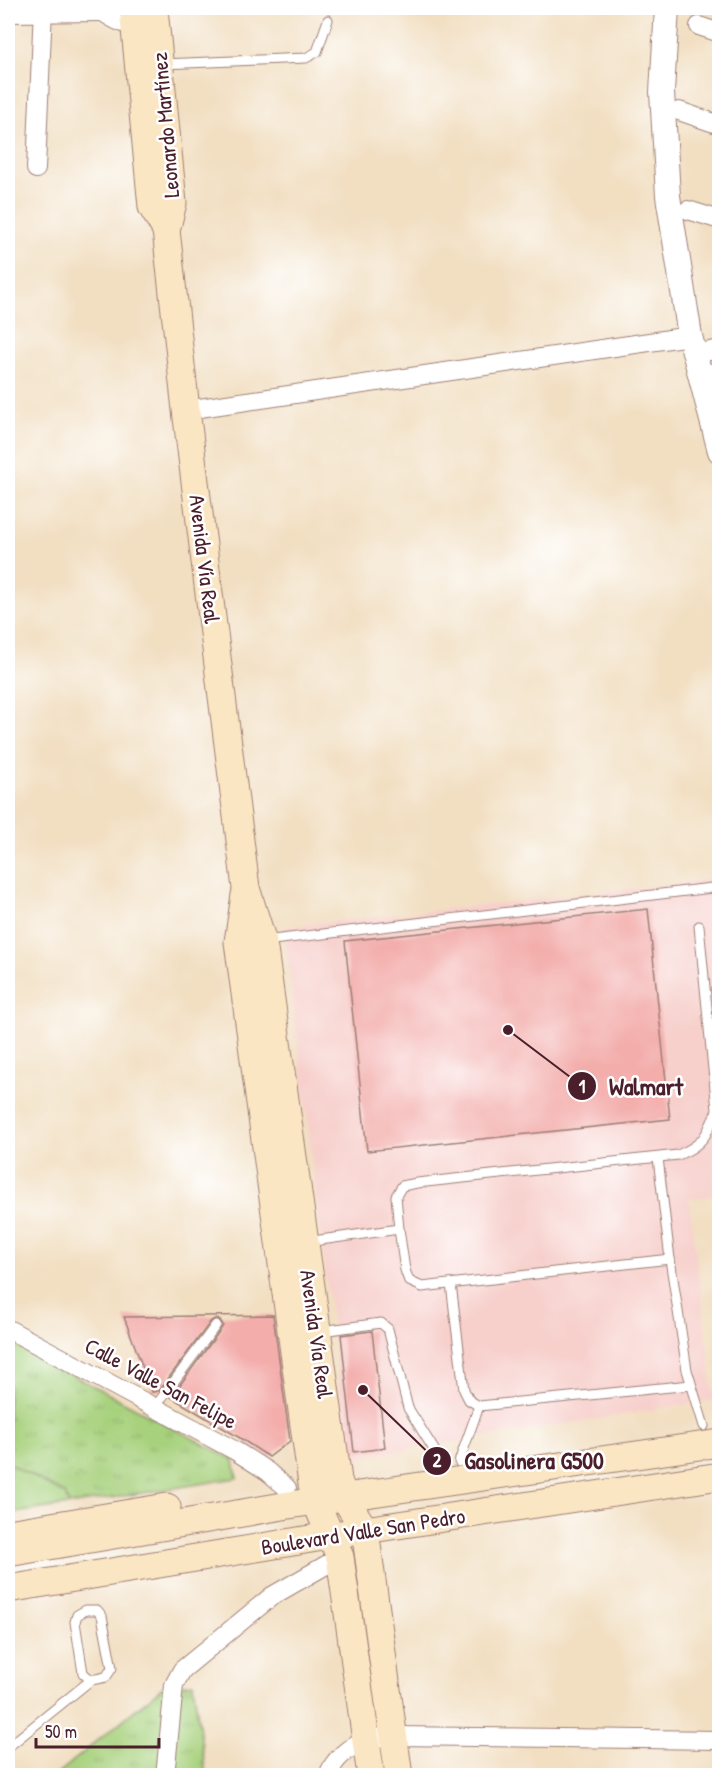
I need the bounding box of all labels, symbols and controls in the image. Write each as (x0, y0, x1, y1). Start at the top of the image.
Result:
street label: Leonardo Martínez (144, 51, 186, 199)
street label: Avenida Vía Real (182, 493, 228, 625)
callout: Walmart (567, 1065, 695, 1107)
text: Walmart (609, 1070, 684, 1102)
text: 1 (579, 1074, 586, 1099)
street label: Avenida Vía Real (293, 1268, 341, 1400)
street label: Calle Valle San Felipe (80, 1330, 242, 1436)
callout: Gasolinera G500 (422, 1440, 616, 1482)
text: Gasolinera G500 (464, 1444, 604, 1476)
text: 2 (433, 1448, 442, 1473)
street label: Boulevard Valle San Pedro (259, 1500, 467, 1562)
scale bar (36, 1711, 159, 1749)
text: 50 m (45, 1719, 77, 1744)

